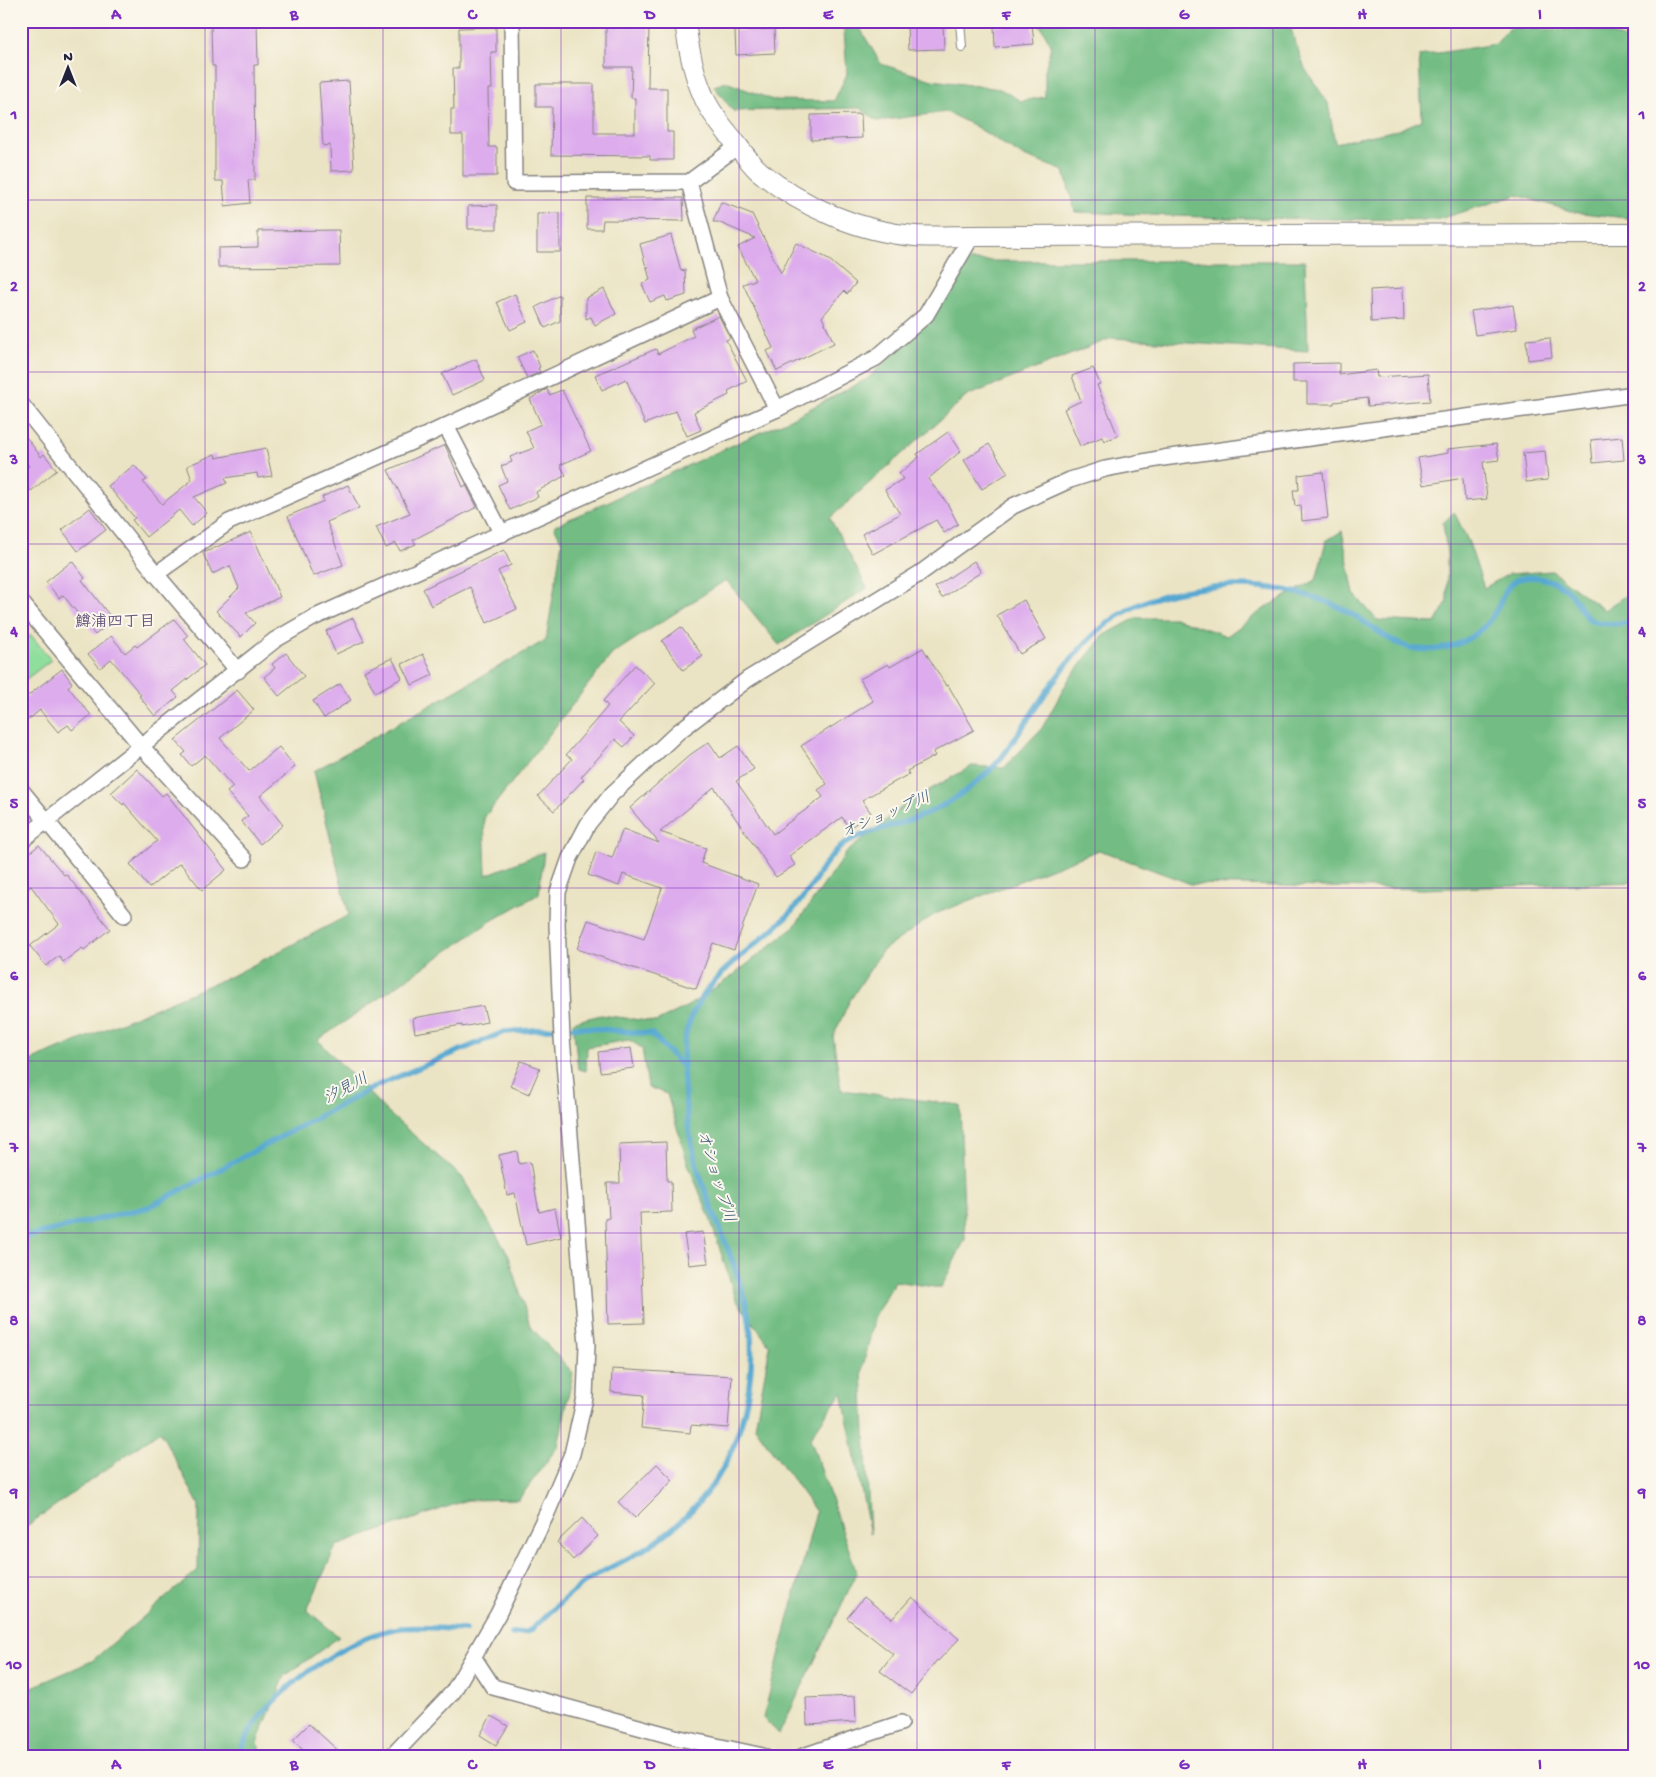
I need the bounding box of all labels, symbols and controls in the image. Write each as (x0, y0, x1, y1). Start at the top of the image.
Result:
text: A (110, 7, 122, 26)
text: B (289, 7, 299, 26)
text: C (467, 7, 478, 26)
text: D (643, 7, 656, 26)
text: E (823, 7, 834, 26)
text: F (1001, 7, 1012, 26)
text: G (1179, 7, 1190, 26)
text: H (1357, 7, 1367, 26)
text: I (1538, 7, 1542, 26)
north arrow (42, 42, 92, 92)
text: N (63, 49, 73, 66)
text: 1 (10, 107, 17, 126)
text: 1 (1638, 107, 1645, 126)
text: 2 (10, 279, 18, 298)
text: 2 (1638, 279, 1646, 298)
text: 3 (9, 452, 18, 471)
text: 3 (1637, 452, 1646, 471)
district label: 鱒浦四丁目 (75, 612, 155, 633)
text: 4 (9, 624, 18, 643)
text: 4 (1637, 624, 1646, 643)
water label: オショップ川 (838, 788, 934, 844)
text: 5 (10, 796, 19, 815)
text: 5 (1638, 796, 1647, 815)
text: 6 (10, 968, 19, 987)
text: 6 (1638, 968, 1647, 987)
water label: 汐見川 (321, 1070, 372, 1110)
water label: オショップ川 (692, 1128, 739, 1225)
text: 7 (9, 1140, 19, 1159)
text: 7 (1637, 1140, 1647, 1159)
text: 8 (10, 1313, 19, 1332)
text: 8 (1638, 1313, 1647, 1332)
text: 9 (9, 1485, 18, 1504)
text: 9 (1637, 1485, 1646, 1504)
text: 10 (5, 1657, 22, 1676)
text: 10 (1633, 1657, 1650, 1676)
text: A (110, 1757, 122, 1776)
text: B (289, 1757, 299, 1776)
text: C (467, 1757, 478, 1776)
text: D (643, 1757, 656, 1776)
text: E (823, 1757, 834, 1776)
text: F (1001, 1757, 1012, 1776)
text: G (1179, 1757, 1190, 1776)
text: H (1357, 1757, 1367, 1776)
text: I (1538, 1757, 1542, 1776)

